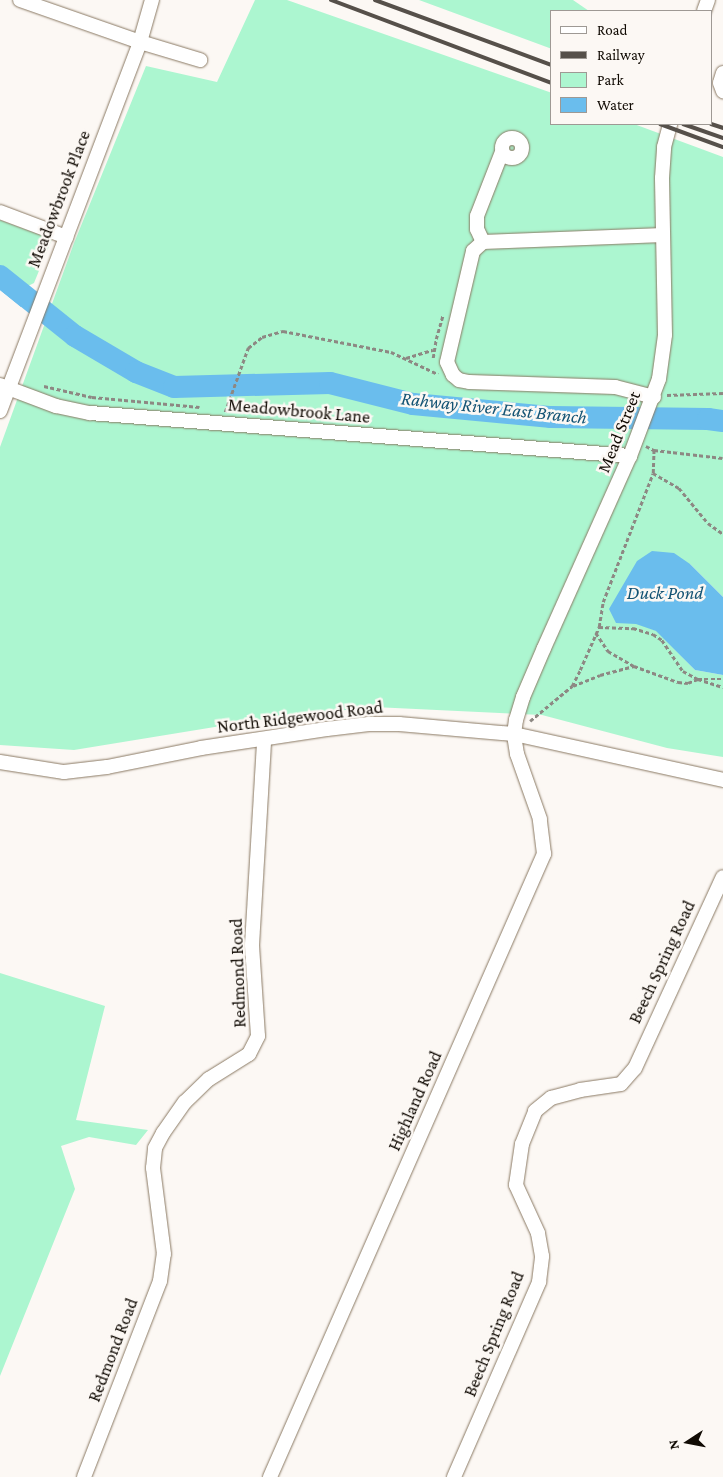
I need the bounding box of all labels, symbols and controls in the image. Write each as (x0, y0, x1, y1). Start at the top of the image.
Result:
legend (550, 10, 713, 125)
text: Road (597, 22, 627, 38)
text: Railway (597, 47, 645, 63)
text: Park (597, 72, 624, 88)
text: Water (597, 97, 634, 113)
street label: Meadowbrook Place (23, 127, 95, 271)
water label: Rahway River East Branch (400, 387, 588, 429)
street label: Mead Street (593, 388, 645, 476)
street label: Meadowbrook Lane (227, 394, 371, 428)
water label: Duck Pond (627, 582, 703, 604)
street label: North Ridgewood Road (216, 696, 384, 738)
street label: Beech Spring Road (624, 897, 700, 1027)
street label: Redmond Road (225, 918, 251, 1028)
street label: Highland Road (383, 1048, 447, 1154)
street label: Beech Spring Road (459, 1268, 529, 1400)
street label: Redmond Road (83, 1295, 143, 1405)
north arrow (663, 1417, 713, 1467)
text: N (665, 1439, 682, 1451)

